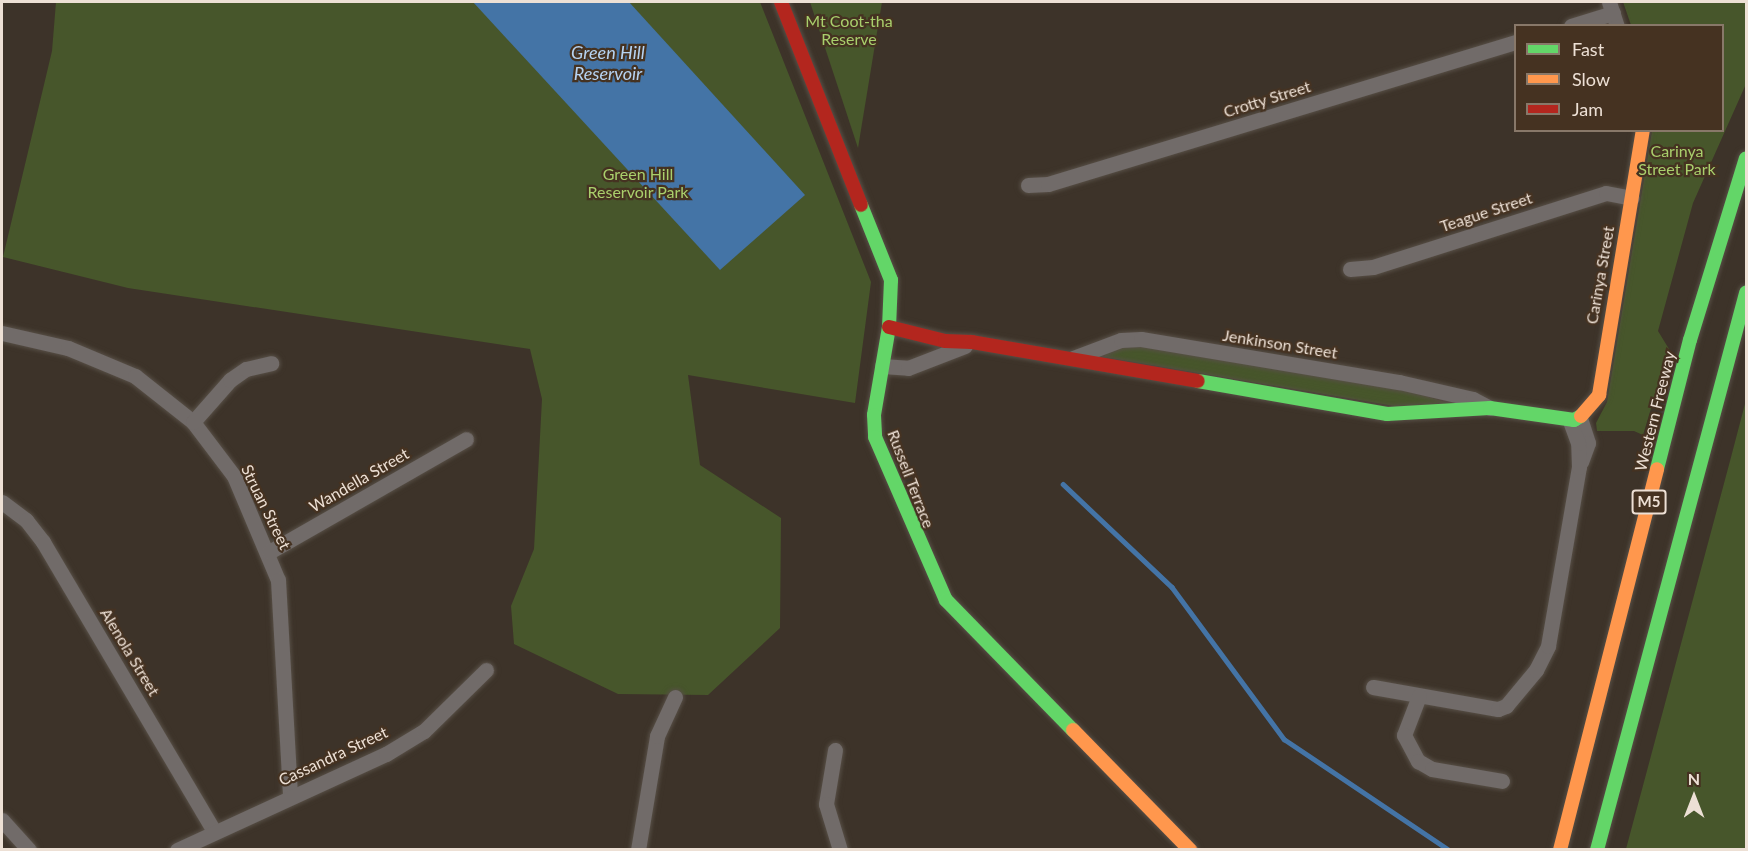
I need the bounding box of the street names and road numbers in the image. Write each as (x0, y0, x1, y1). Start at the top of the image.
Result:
street label: Crotty Street (1221, 77, 1313, 121)
street label: Teague Street (1437, 188, 1535, 236)
street label: Carinya Street (1582, 224, 1618, 326)
street label: Jenkinson Street (1221, 325, 1339, 363)
street label: Western Freeway (1631, 349, 1679, 473)
street label: Russell Terrace (883, 427, 939, 531)
street label: Wandella Street (306, 444, 412, 516)
street label: Struan Street (237, 461, 295, 553)
road number: M5 (1631, 490, 1667, 514)
street label: Alenola Street (96, 605, 164, 699)
street label: Cassandra Street (275, 722, 391, 790)

